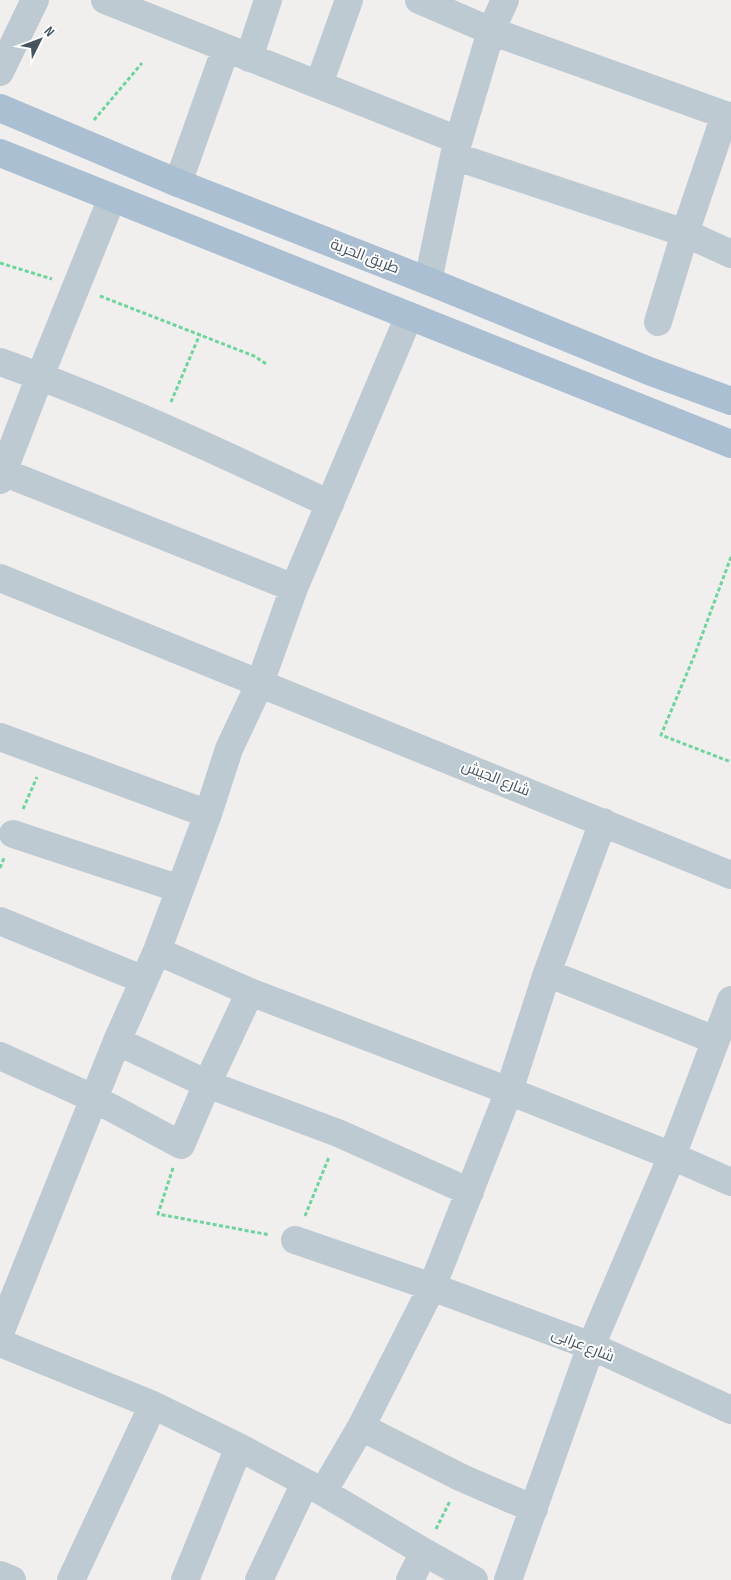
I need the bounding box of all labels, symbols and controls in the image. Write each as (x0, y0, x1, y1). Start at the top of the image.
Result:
north arrow (15, 15, 65, 65)
text: N (40, 23, 58, 40)
street label: طريق الحرية (328, 235, 402, 278)
street label: شارع الجيش (459, 756, 533, 802)
street label: شارع عرابى (548, 1324, 617, 1368)

